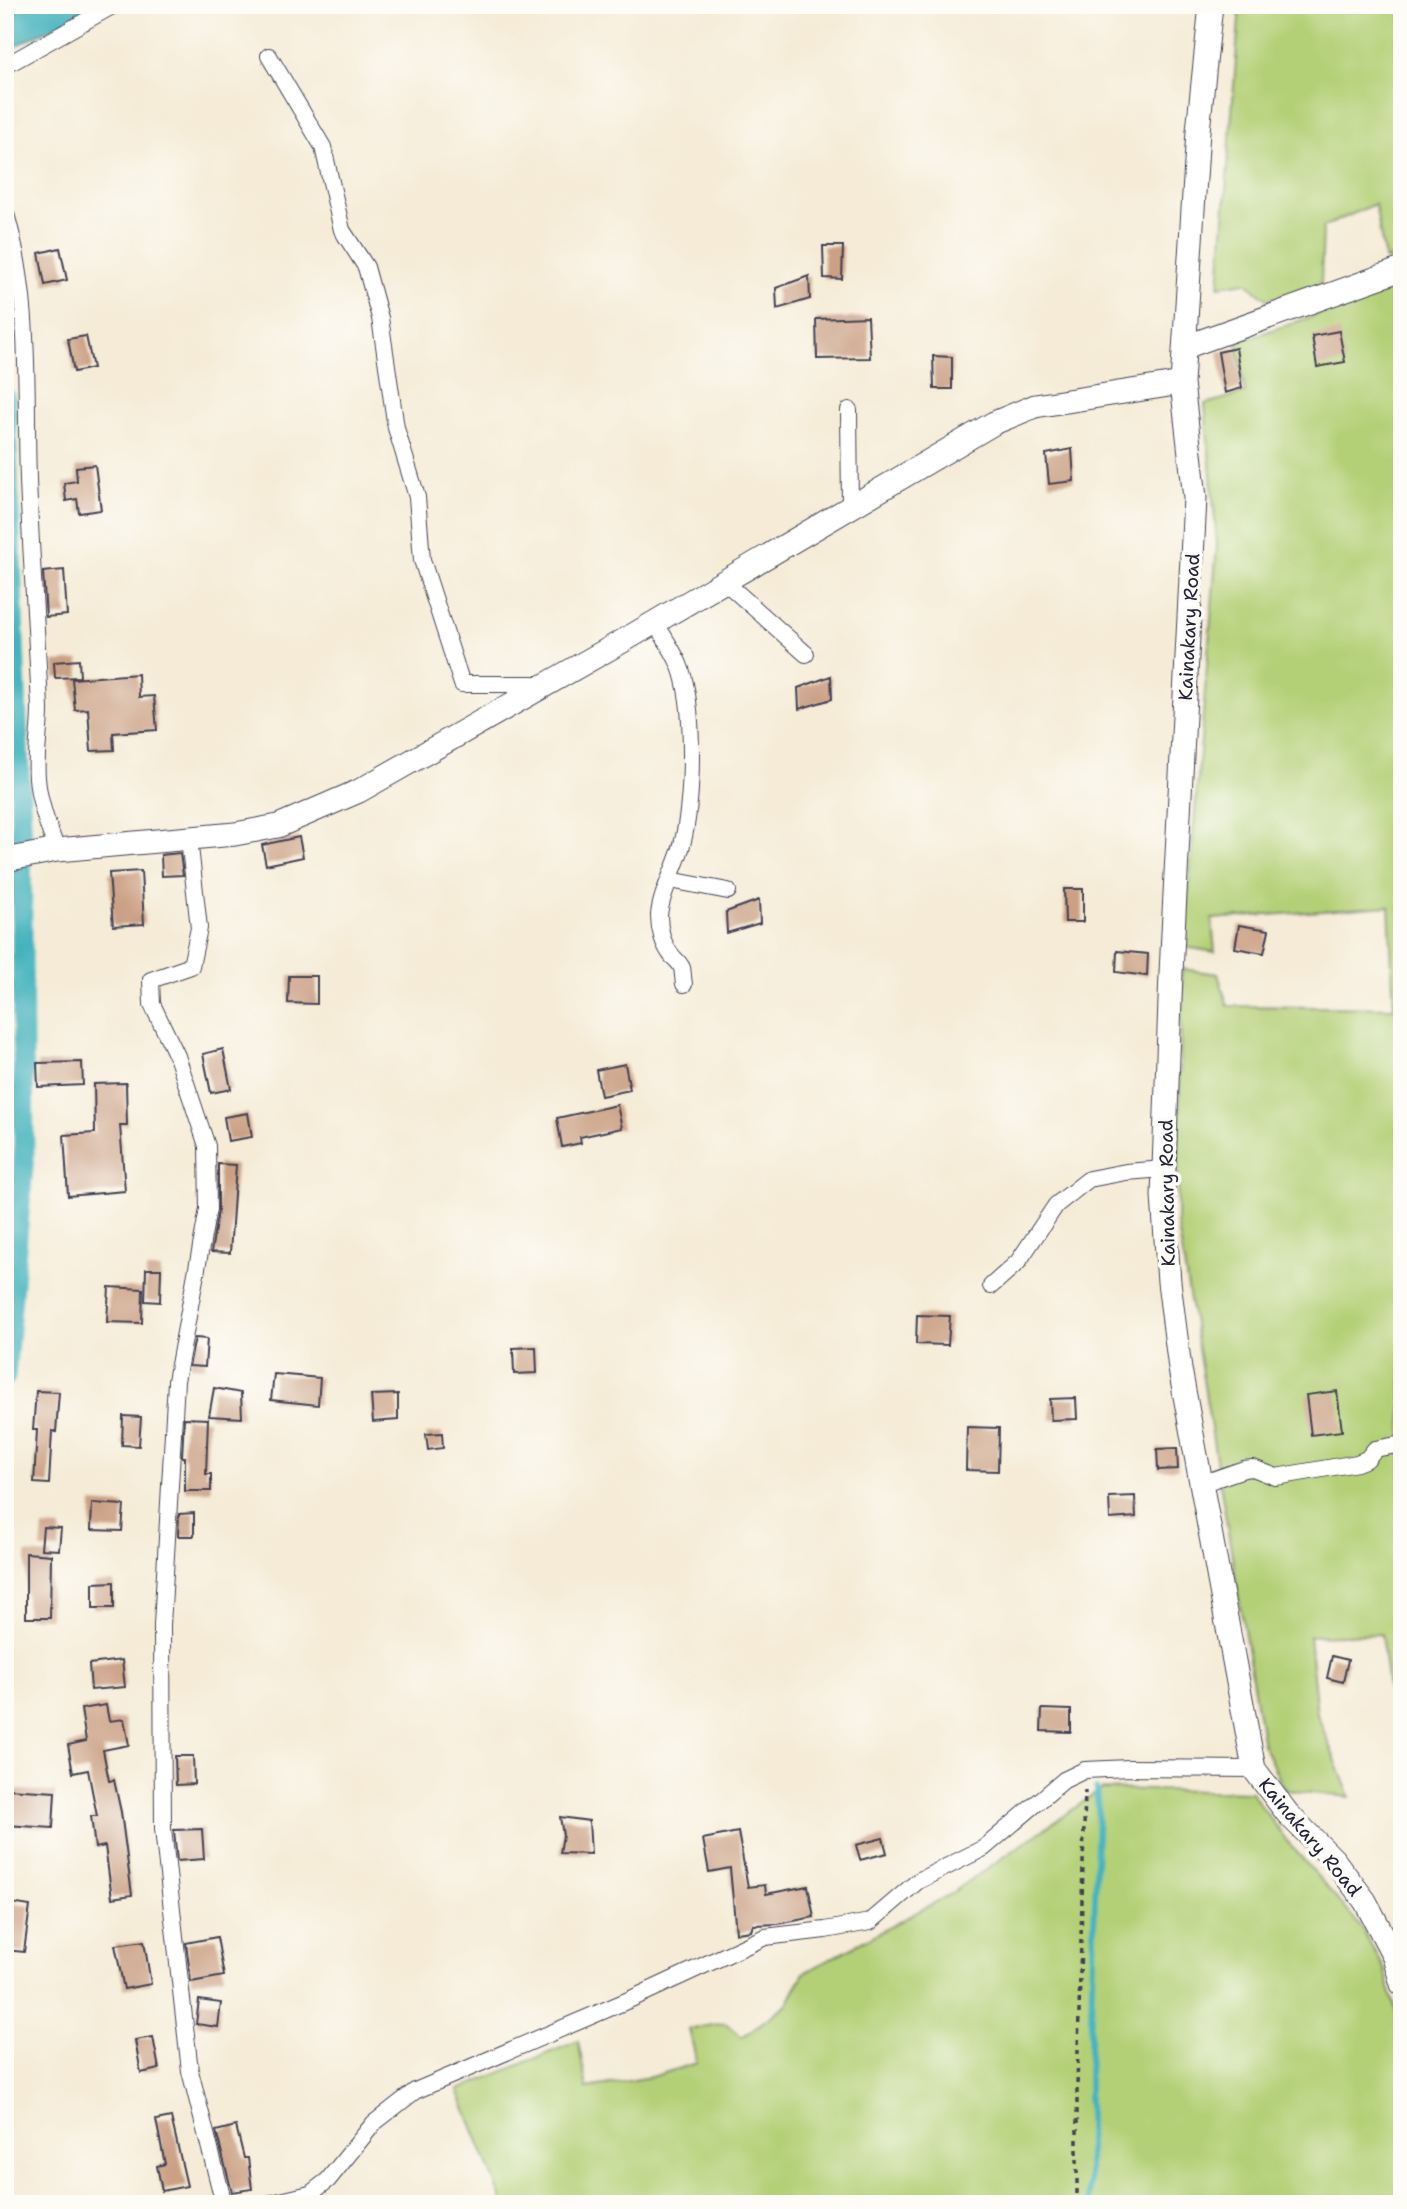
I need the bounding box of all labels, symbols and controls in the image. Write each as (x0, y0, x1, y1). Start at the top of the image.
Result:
street label: Kainakary Road (1173, 553, 1205, 701)
street label: Kainakary Road (1153, 1119, 1181, 1267)
street label: Kainakary Road (1253, 1772, 1367, 1902)

